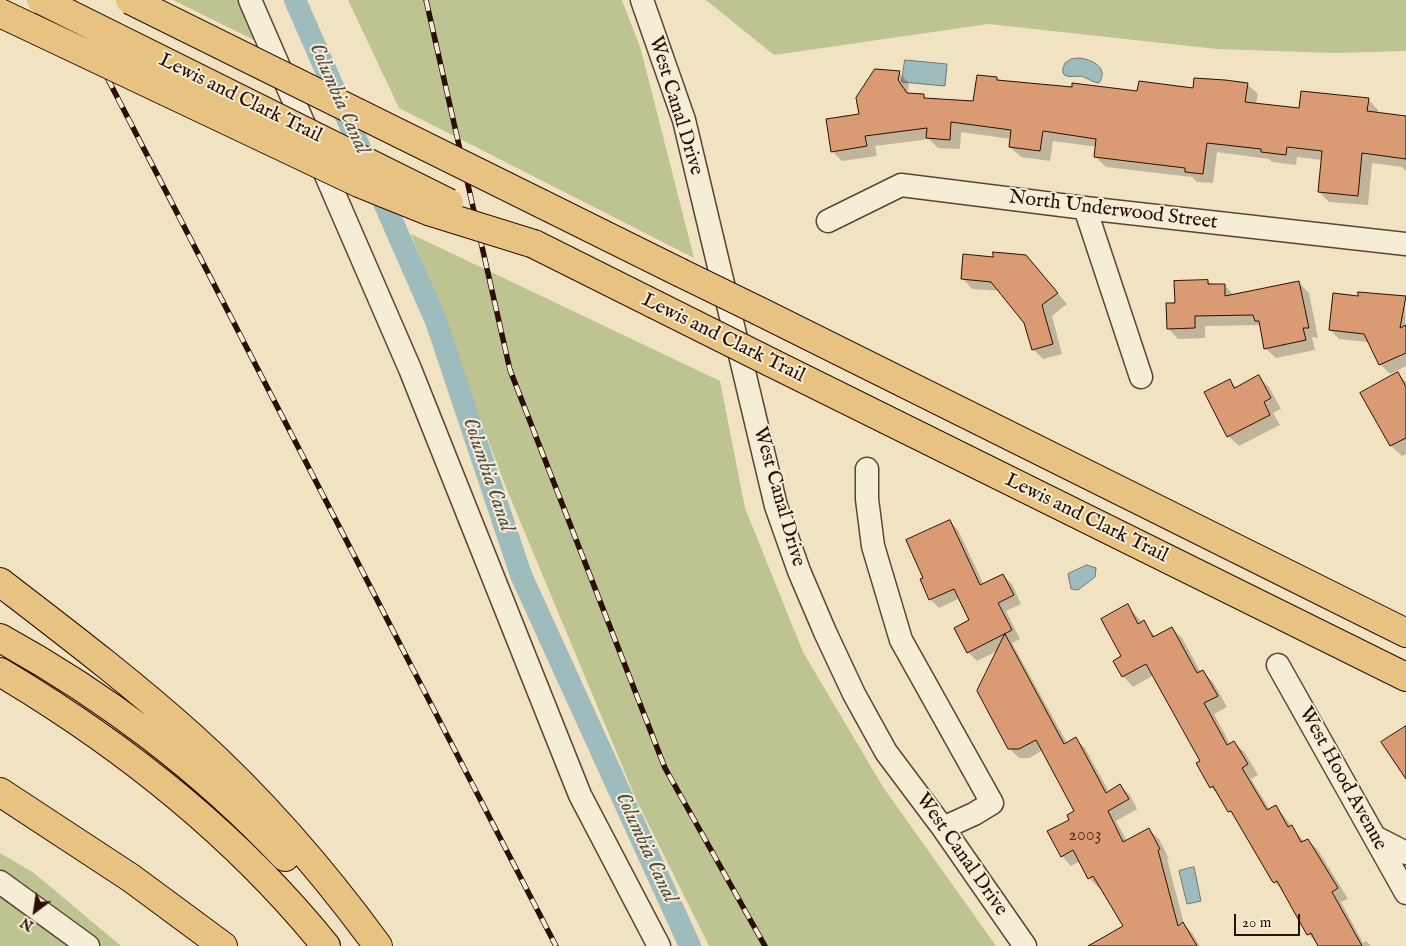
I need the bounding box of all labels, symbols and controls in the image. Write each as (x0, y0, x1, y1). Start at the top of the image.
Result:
street label: West Canal Drive (642, 34, 708, 178)
water label: Columbia Canal (302, 40, 374, 158)
street label: Lewis and Clark Trail (155, 49, 325, 149)
street label: North Underwood Street (1007, 186, 1219, 236)
street label: Lewis and Clark Trail (638, 289, 808, 389)
water label: Columbia Canal (456, 415, 518, 535)
street label: West Canal Drive (747, 424, 809, 570)
street label: Lewis and Clark Trail (1001, 469, 1171, 569)
street label: West Hood Avenue (1293, 703, 1391, 855)
water label: Columbia Canal (608, 789, 682, 907)
street label: West Canal Drive (910, 789, 1012, 921)
house number: 2003 (1069, 825, 1101, 847)
north arrow (10, 886, 60, 936)
scale bar (1236, 904, 1302, 936)
text: N (17, 913, 37, 935)
text: 20 m (1242, 913, 1271, 932)

